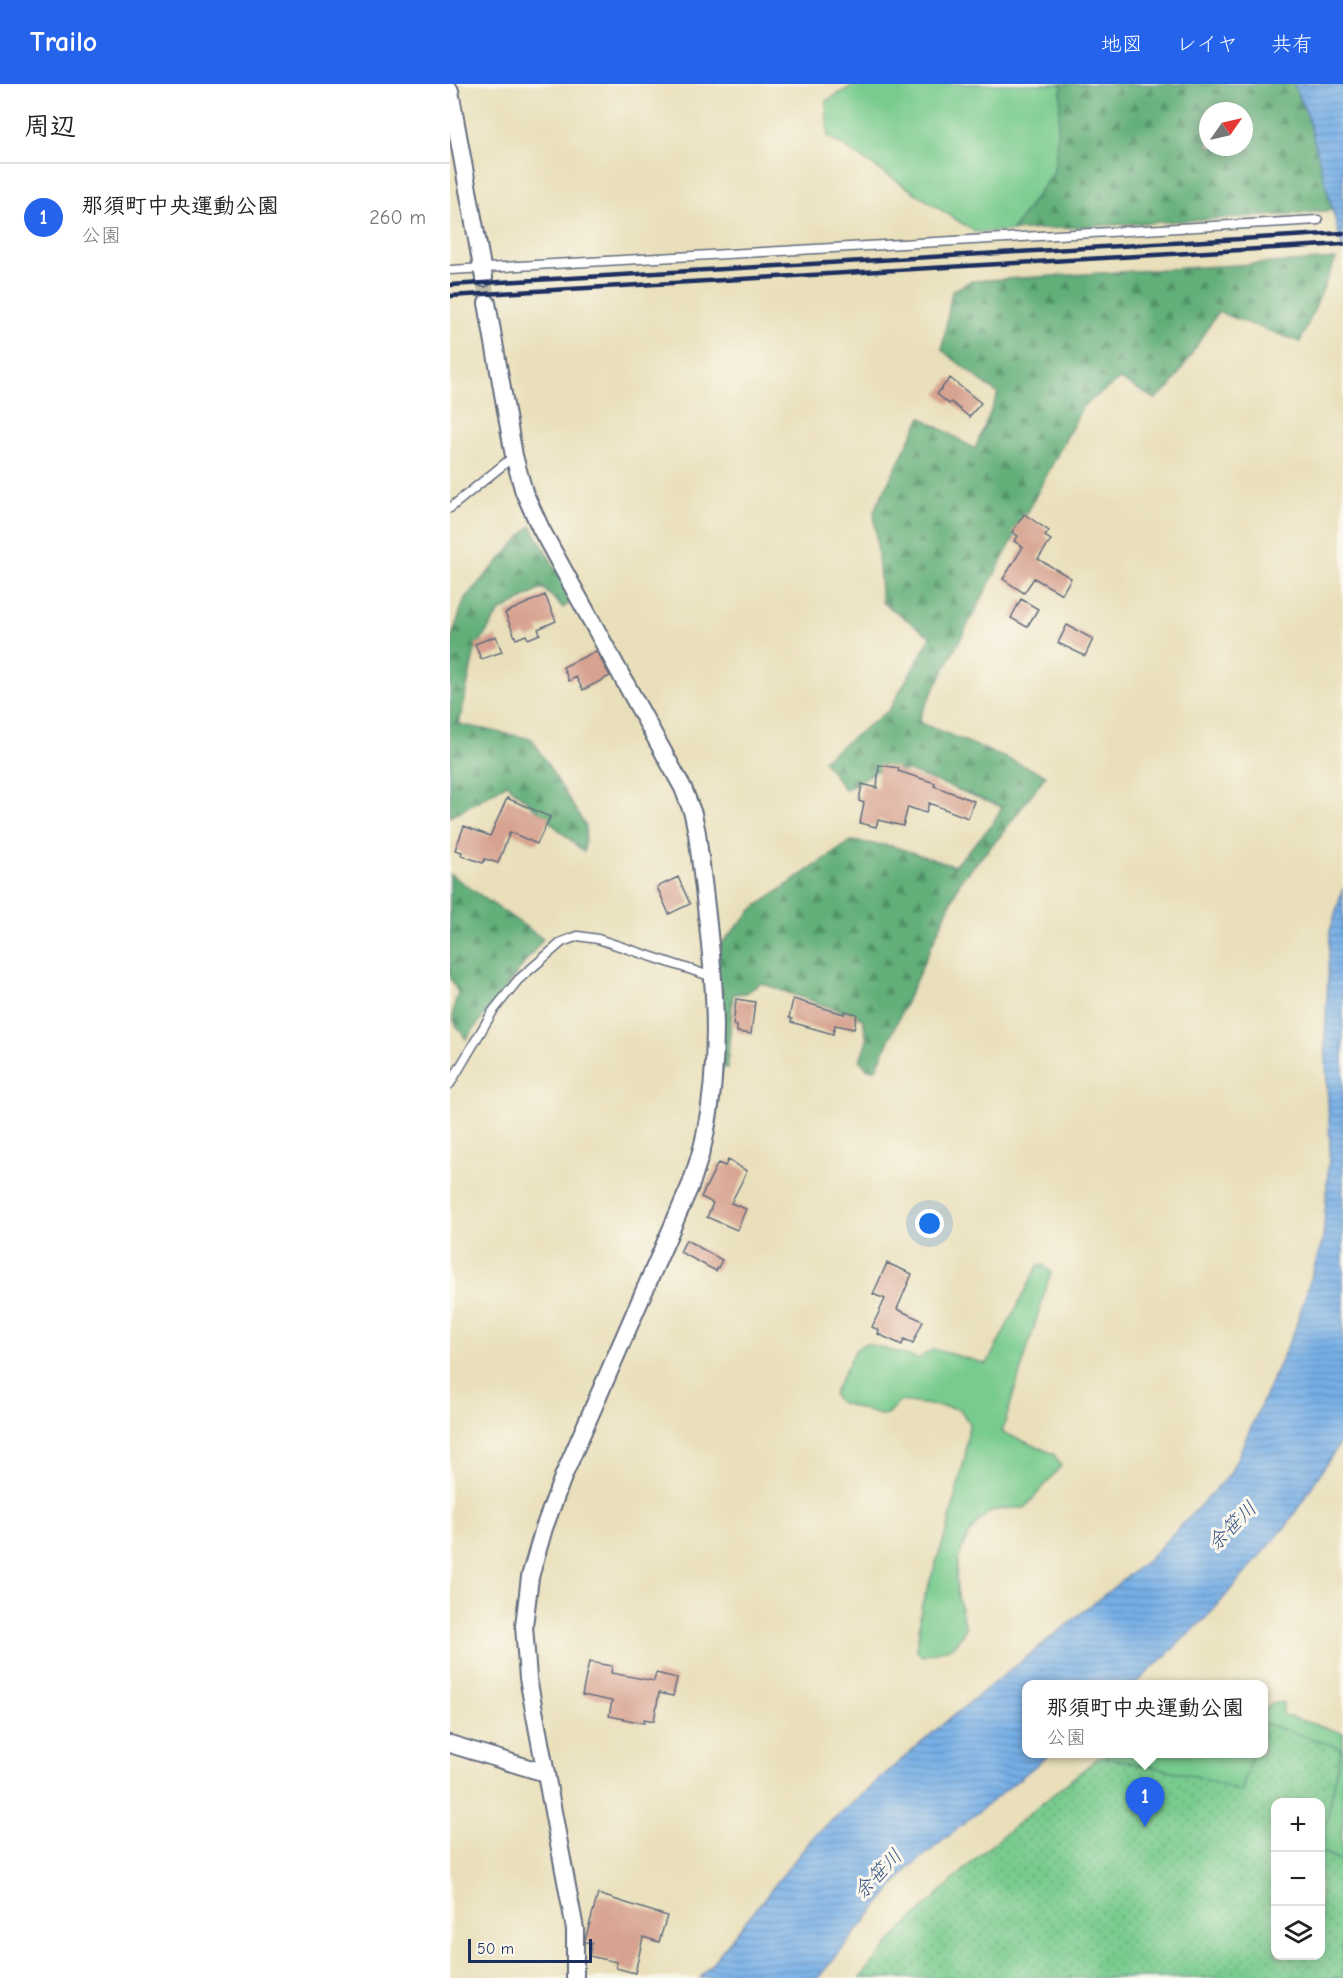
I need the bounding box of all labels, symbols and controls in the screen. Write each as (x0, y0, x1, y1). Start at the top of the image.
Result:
text: Trailo (30, 26, 97, 58)
text: 地図 (1101, 32, 1143, 56)
text: レイヤ (1176, 32, 1238, 56)
text: 共有 (1271, 32, 1313, 56)
north arrow (1199, 102, 1253, 156)
text: 周辺 (24, 112, 76, 142)
text: 那須町中央運動公園 (81, 193, 279, 219)
text: 1 (40, 206, 47, 229)
text: 260 m (369, 206, 426, 229)
text: 公園 (81, 224, 121, 247)
your location (915, 1209, 944, 1238)
water label: 余笹川 (1203, 1497, 1261, 1555)
popup (1022, 1680, 1268, 1758)
text: 那須町中央運動公園 (1046, 1695, 1244, 1721)
text: 公園 (1046, 1726, 1086, 1749)
pin: 1 (1126, 1778, 1164, 1827)
map controls (1271, 1798, 1325, 1960)
button: + (1271, 1798, 1325, 1852)
water label: 余笹川 (849, 1844, 907, 1904)
button: − (1271, 1852, 1325, 1906)
button: layers (1271, 1906, 1325, 1960)
scale bar (468, 1936, 592, 1964)
text: 50 m (477, 1940, 514, 1958)

